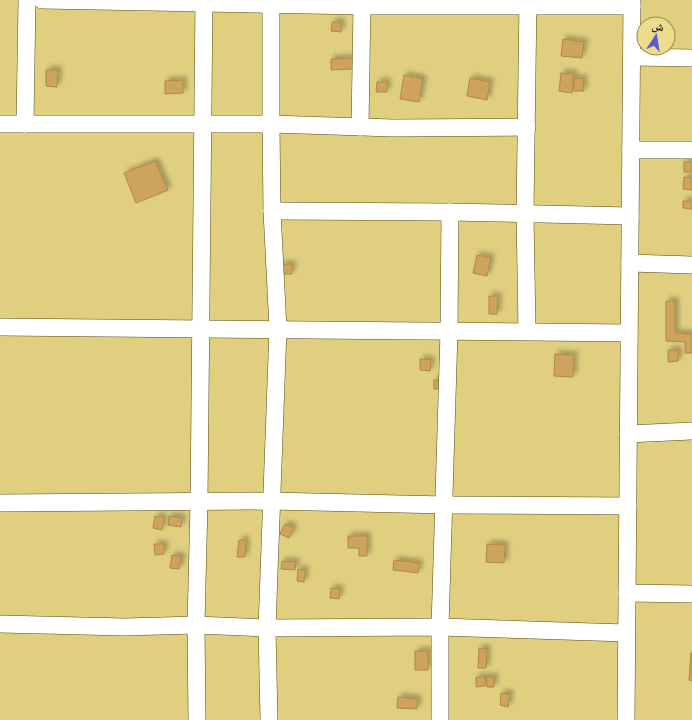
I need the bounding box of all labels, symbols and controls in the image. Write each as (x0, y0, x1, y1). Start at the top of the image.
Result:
north arrow (636, 16, 676, 56)
text: ش (651, 19, 665, 35)

